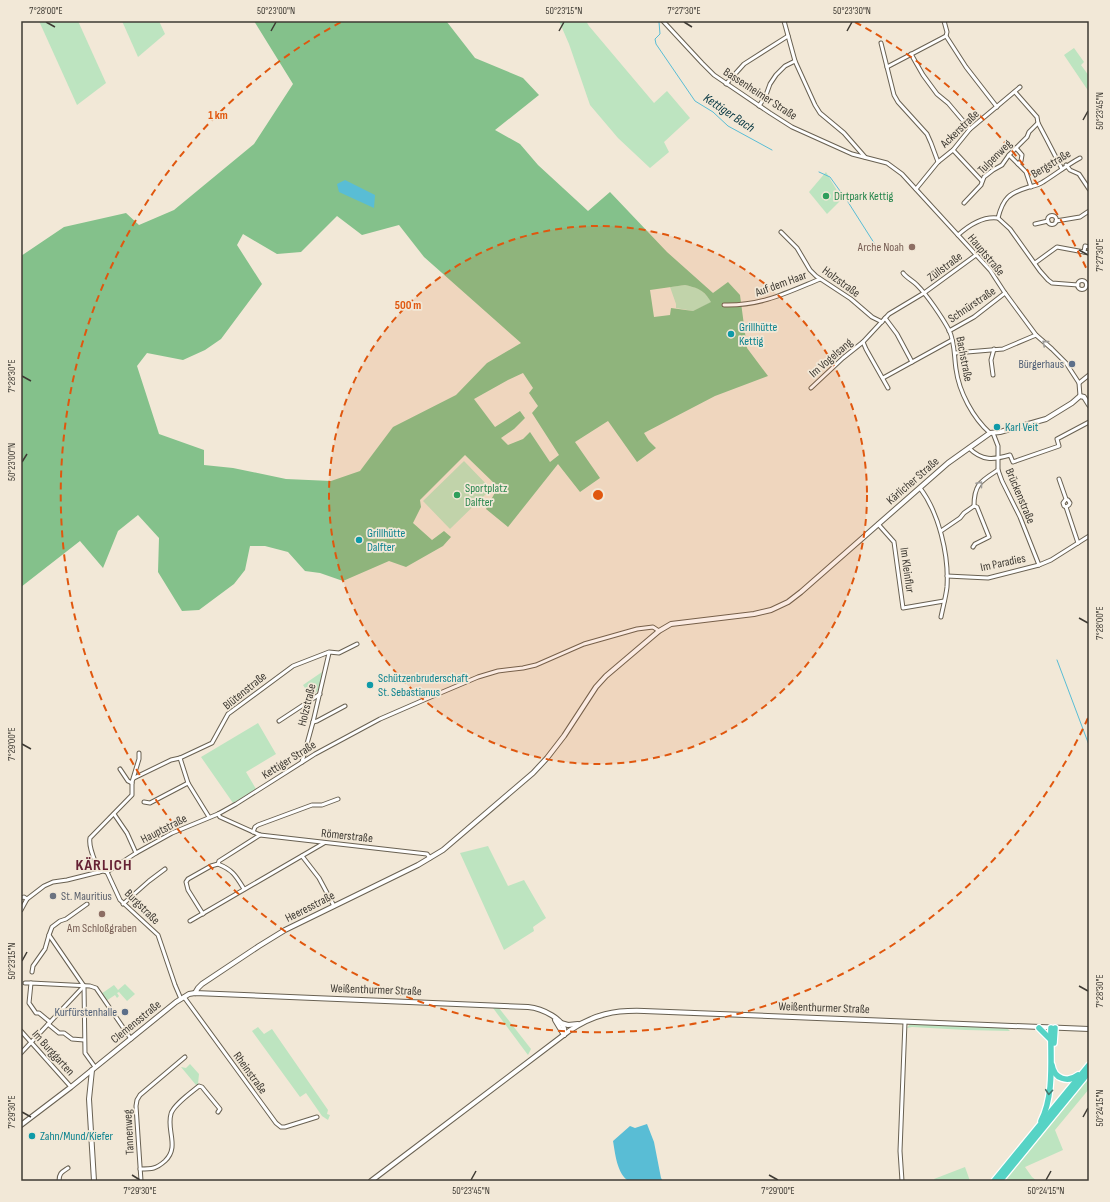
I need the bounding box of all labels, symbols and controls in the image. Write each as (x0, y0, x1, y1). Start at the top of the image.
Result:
text: 7°28'00"E (29, 5, 63, 17)
text: 50°23'00"N (257, 5, 295, 17)
text: 50°23'15"N (546, 5, 582, 17)
text: 7°27'30"E (667, 5, 701, 17)
text: 50°23'30"N (833, 5, 871, 17)
street label: Bassenheimer Straße (720, 65, 800, 124)
water label: Kettiger Bach (700, 90, 758, 136)
text: 50°23'45"N (1094, 92, 1106, 130)
street label: Ackerstraße (937, 107, 983, 152)
text: 1 km (208, 108, 228, 123)
street label: Tulpenweg (975, 137, 1015, 177)
street label: Bergstraße (1028, 146, 1074, 182)
place label: Dirtpark Kettig (834, 189, 893, 204)
marker: Dirtpark Kettig (821, 191, 831, 201)
street label: Hauptstraße (964, 231, 1008, 279)
text: 7°27'30"E (1094, 238, 1106, 272)
place label: Arche Noah (857, 240, 904, 255)
marker: Arche Noah (907, 242, 917, 252)
street label: Züllstraße (925, 249, 966, 285)
street label: Holzstraße (819, 263, 863, 301)
street label: Auf dem Haar (752, 268, 809, 301)
street label: Schnürstraße (945, 284, 999, 326)
text: 500 m (395, 298, 421, 313)
place label: Grillhütte Kettig (739, 320, 778, 349)
marker: Grillhütte Kettig (726, 329, 736, 339)
street label: Im Vogelsang (806, 335, 856, 381)
street label: Bachstraße (952, 335, 976, 383)
one-way arrow (1042, 340, 1050, 347)
place label: Bürgerhaus (1018, 357, 1064, 372)
text: 7°28'30"E (6, 359, 18, 393)
marker: Bürgerhaus (1067, 359, 1077, 369)
place label: Karl Veit (1005, 420, 1039, 435)
marker: Karl Veit (992, 422, 1002, 432)
text: 50°23'00"N (6, 443, 18, 481)
street label: Kärlicher Straße (884, 454, 942, 508)
street label: Brückenstraße (1002, 466, 1038, 526)
place label: Sportplatz Dalfter (465, 481, 508, 510)
one-way arrow (975, 482, 982, 489)
centre of rings (591, 488, 605, 502)
marker: Sportplatz Dalfter (452, 490, 462, 500)
place label: Grillhütte Dalfter (367, 526, 406, 555)
marker: Grillhütte Dalfter (354, 535, 364, 545)
street label: Im Kleinflur (896, 546, 918, 594)
street label: Im Paradies (979, 551, 1027, 575)
text: 7°28'00"E (1094, 606, 1106, 640)
street label: Blütenstraße (220, 669, 270, 713)
place label: Schützenbruderschaft St. Sebastianus (378, 671, 469, 700)
marker: Schützenbruderschaft St. Sebastianus (365, 680, 375, 690)
street label: Holzstraße (294, 682, 320, 728)
text: 7°29'00"E (6, 727, 18, 761)
street label: Kettiger Straße (259, 737, 319, 783)
street label: Hauptstraße (138, 811, 190, 847)
street label: Römerstraße (320, 826, 374, 846)
district label: KÄRLICH (76, 856, 132, 875)
street label: Burgstraße (121, 886, 163, 928)
street label: Heeresstraße (283, 888, 337, 926)
place label: St. Mauritius (61, 889, 112, 904)
marker: St. Mauritius (48, 891, 58, 901)
marker: Am Schloßgraben (97, 909, 107, 919)
place label: Am Schloßgraben (66, 921, 137, 936)
text: 50°23'15"N (6, 943, 18, 979)
text: 7°28'30"E (1094, 974, 1106, 1008)
street label: Weißenthurmer Straße (330, 981, 422, 999)
street label: Clemensstraße (108, 997, 164, 1047)
street label: Weißenthurmer Straße (778, 999, 870, 1017)
place label: Kurfürstenhalle (54, 1005, 117, 1020)
marker: Kurfürstenhalle (120, 1007, 130, 1017)
street label: Im Burggarten (28, 1027, 78, 1079)
street label: Rheinstraße (230, 1049, 270, 1097)
one-way arrow (1045, 1089, 1054, 1095)
text: 50°24'15"N (1094, 1090, 1106, 1126)
text: 7°29'30"E (6, 1095, 18, 1129)
street label: Tannenweg (120, 1109, 138, 1155)
place label: Zahn/Mund/Kiefer (40, 1129, 114, 1144)
marker: Zahn/Mund/Kiefer (27, 1131, 37, 1141)
text: 7°29'30"E (123, 1185, 157, 1197)
text: 50°23'45"N (452, 1185, 490, 1197)
text: 7°29'00"E (761, 1185, 795, 1197)
text: 50°24'15"N (1028, 1185, 1064, 1197)

